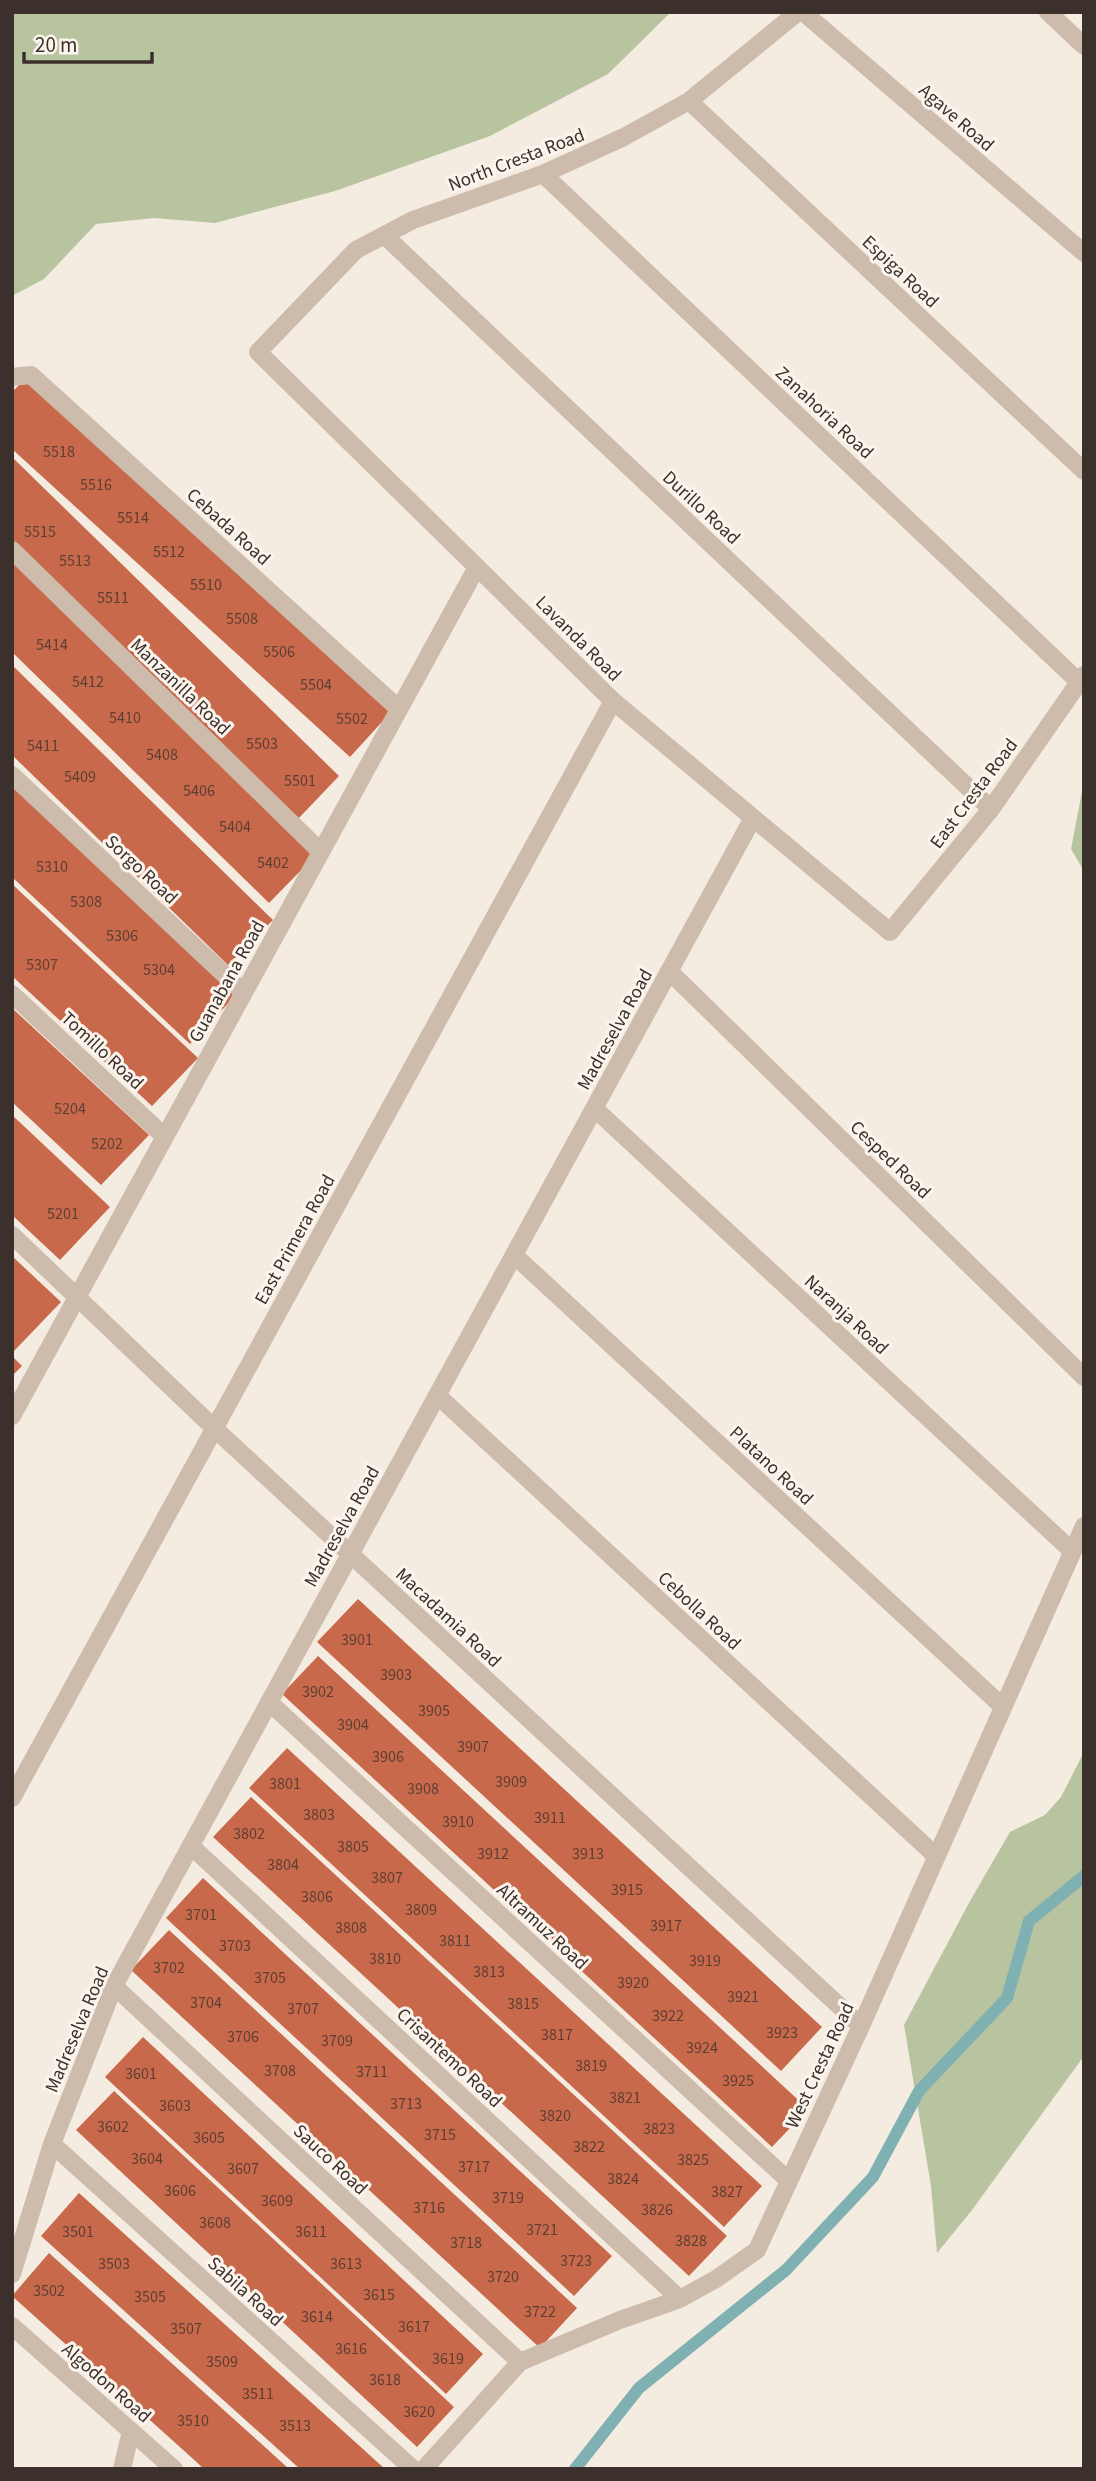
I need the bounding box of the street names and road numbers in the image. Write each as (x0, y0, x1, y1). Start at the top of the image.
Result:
street label: Agave Road (912, 78, 1000, 158)
street label: North Cresta Road (444, 122, 589, 199)
street label: Espiga Road (855, 229, 945, 315)
street label: Zanahoria Road (769, 360, 879, 466)
street label: Durillo Road (656, 465, 746, 551)
street label: Cebada Road (180, 482, 276, 572)
street label: Lavanda Road (529, 590, 627, 688)
street label: Manzanilla Road (124, 632, 236, 742)
street label: East Cresta Road (924, 733, 1025, 855)
street label: Sorgo Road (98, 829, 183, 911)
street label: Guanabana Road (183, 916, 272, 1048)
street label: Madreselva Road (571, 964, 660, 1095)
street label: Tomillo Road (55, 1006, 149, 1097)
street label: Cesped Road (843, 1114, 936, 1206)
street label: East Primera Road (248, 1170, 342, 1310)
street label: Naranja Road (798, 1269, 894, 1361)
street label: Platano Road (723, 1420, 819, 1512)
street label: Madreselva Road (298, 1461, 387, 1592)
street label: Macadamia Road (389, 1562, 507, 1674)
street label: Cebolla Road (651, 1565, 747, 1657)
street label: Altramuz Road (490, 1878, 594, 1977)
street label: Madreselva Road (39, 1962, 116, 2097)
street label: West Cresta Road (779, 1998, 861, 2133)
street label: Crisantemo Road (390, 2002, 508, 2114)
street label: Sauco Road (287, 2118, 373, 2202)
street label: Sabila Road (201, 2251, 289, 2334)
street label: Algodon Road (55, 2337, 157, 2430)

